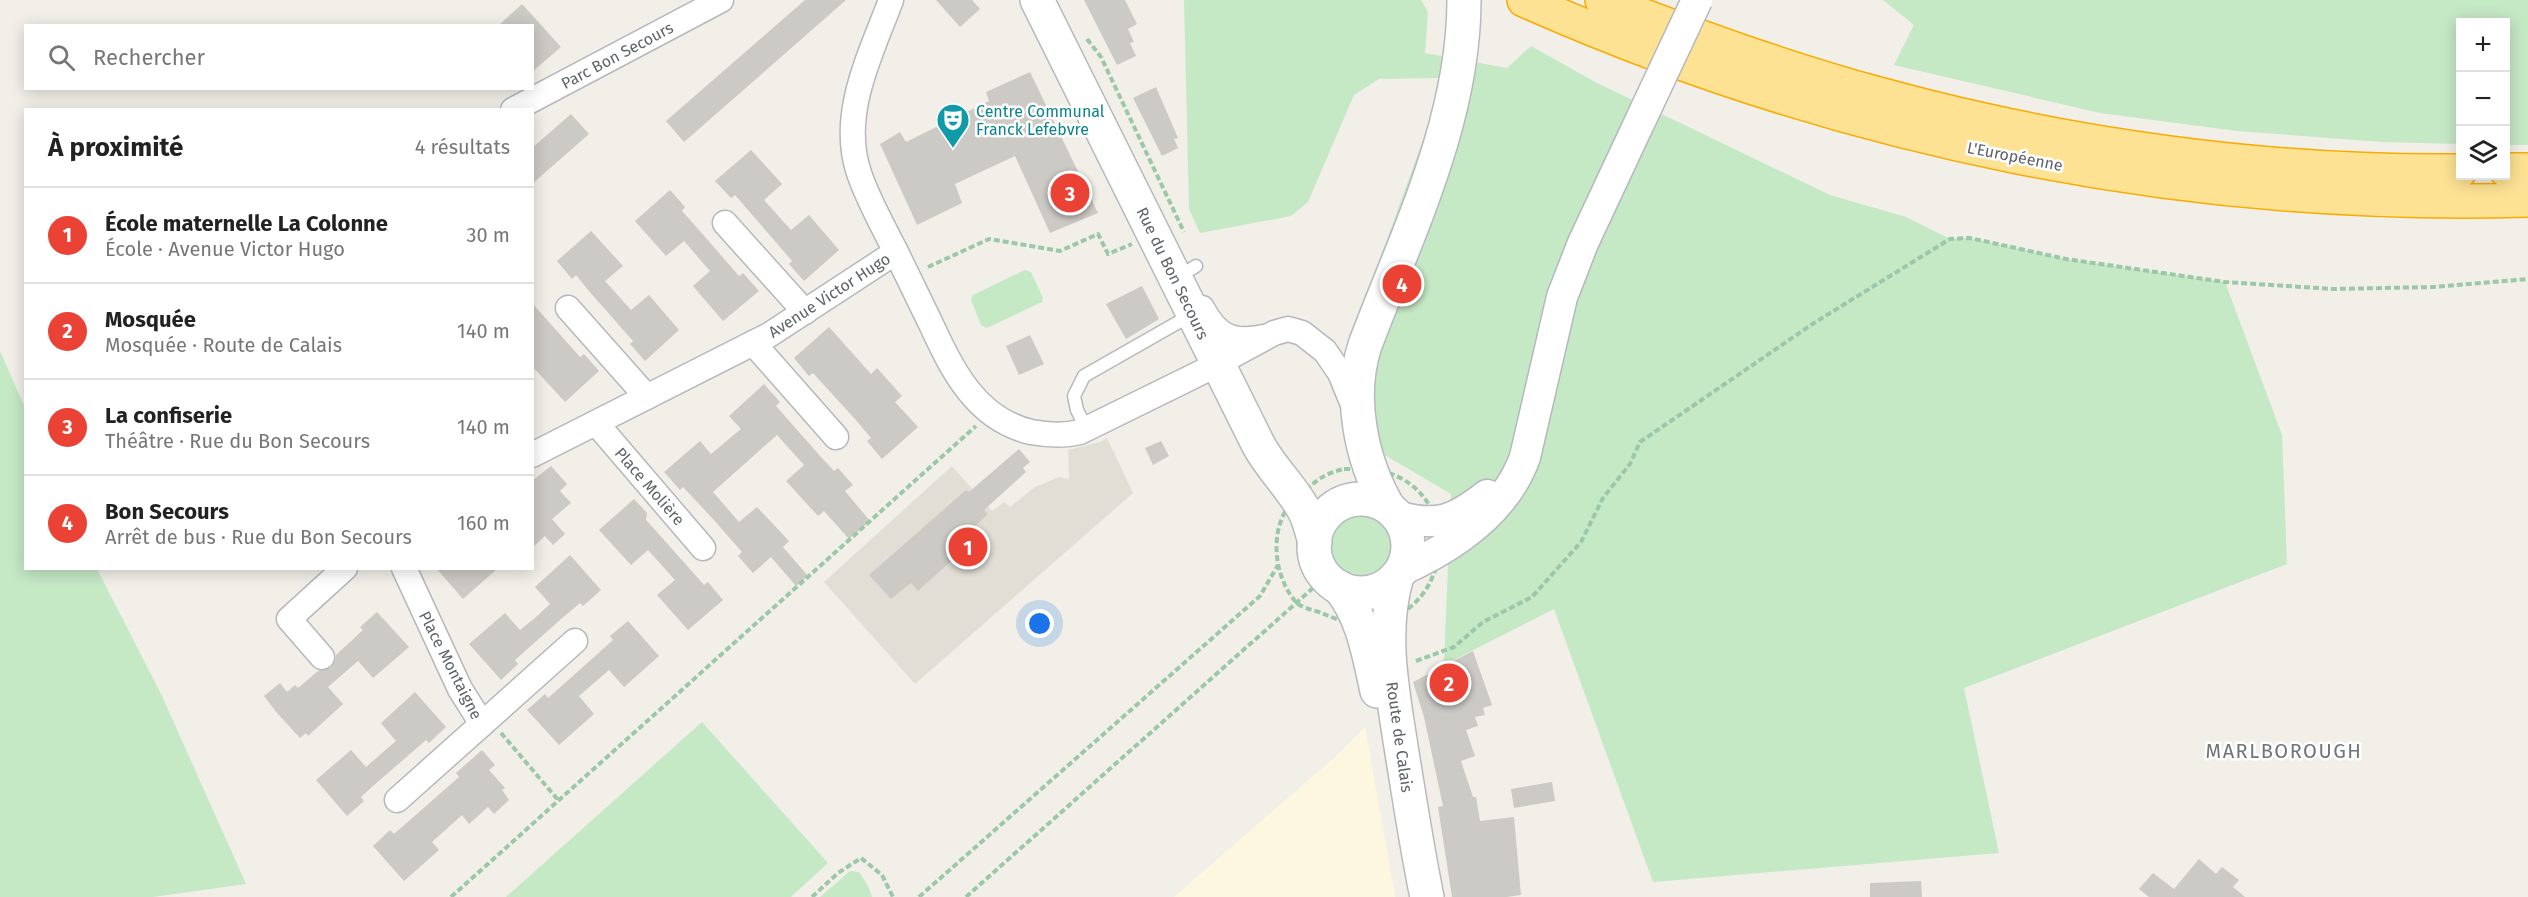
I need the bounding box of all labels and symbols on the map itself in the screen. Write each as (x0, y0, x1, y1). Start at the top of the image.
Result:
street label: Parc Bon Secours (558, 18, 677, 93)
theatre icon: Centre Communal Franck Lefebvre (935, 102, 971, 149)
place label: Centre Communal Franck Lefebvre (976, 102, 1105, 139)
street label: L'Européenne (1965, 138, 2064, 175)
pin: 3 (1050, 170, 1090, 216)
street label: Rue du Bon Secours (1132, 204, 1213, 342)
street label: Avenue Victor Hugo (765, 249, 894, 342)
pin: 4 (1382, 262, 1422, 306)
street label: Place Molière (611, 444, 689, 529)
pin: 1 (948, 524, 988, 570)
street label: Place Montaigne (415, 608, 486, 723)
your location (1025, 609, 1054, 638)
pin: 2 (1430, 660, 1468, 706)
street label: Route de Calais (1382, 680, 1417, 794)
district label: MARLBOROUGH (2206, 739, 2362, 763)

